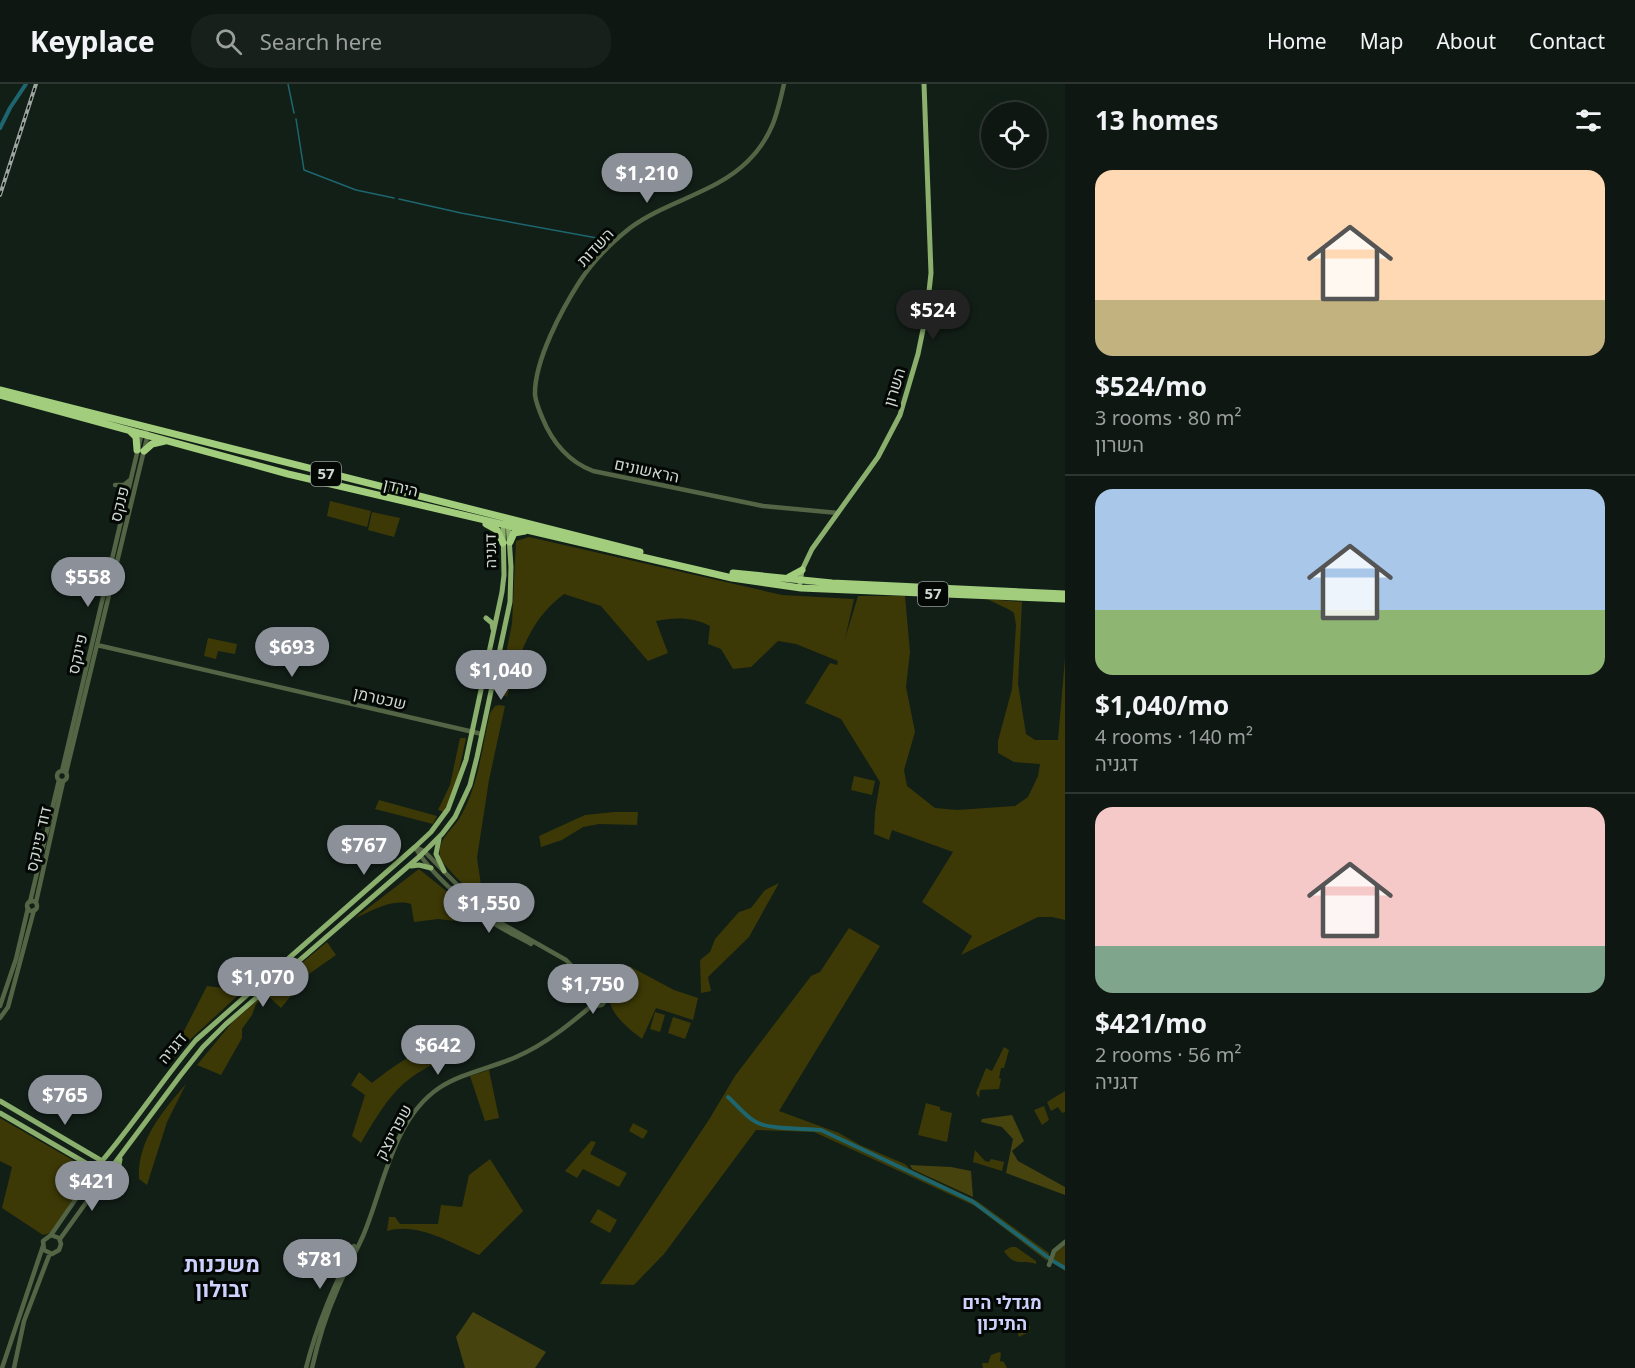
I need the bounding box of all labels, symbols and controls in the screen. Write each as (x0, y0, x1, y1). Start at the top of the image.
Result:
search box (191, 14, 611, 68)
text: Keyplace (30, 22, 155, 60)
icon: search (212, 25, 245, 58)
text: Search here (260, 26, 382, 56)
text: Home (1267, 27, 1327, 55)
text: Map (1360, 27, 1403, 55)
text: About (1436, 27, 1496, 55)
text: Contact (1529, 27, 1605, 55)
map controls (981, 102, 1047, 168)
button: locate (981, 102, 1047, 168)
text: 13 homes (1095, 102, 1219, 138)
icon: filters (1572, 104, 1605, 137)
pin: $1,210 (598, 153, 696, 204)
text: $1,210 (616, 159, 678, 186)
icon: home (1296, 209, 1404, 317)
street label: השדות (572, 223, 618, 271)
pin: $524 (897, 290, 969, 341)
text: $524 (910, 296, 956, 323)
street label: השרון (878, 365, 910, 409)
text: $524/mo (1095, 368, 1207, 404)
text: 3 rooms · 80 m² (1095, 404, 1242, 431)
text: השרון (1095, 431, 1144, 458)
street label: הראשונים (613, 452, 681, 488)
road number: 57 (311, 462, 341, 486)
street label: הירדן (381, 472, 421, 502)
street label: פנקס (104, 484, 134, 524)
icon: home (1296, 528, 1404, 636)
street label: דגניה (479, 534, 501, 568)
pin: $558 (52, 557, 124, 608)
text: $558 (65, 563, 111, 590)
road number: 57 (918, 582, 948, 606)
pin: $693 (256, 627, 328, 678)
street label: פינקס (62, 632, 92, 676)
text: $693 (269, 633, 315, 660)
pin: $1,040 (452, 650, 550, 701)
text: $1,040 (470, 656, 532, 683)
street label: שכטרמן (351, 681, 409, 715)
text: $1,040/mo (1095, 687, 1229, 723)
text: 4 rooms · 140 m² (1095, 723, 1253, 750)
text: דגניה (1095, 750, 1138, 777)
street label: דוד פינקס (20, 804, 56, 874)
pin: $767 (328, 825, 400, 876)
text: $767 (341, 831, 387, 858)
icon: home (1296, 846, 1404, 954)
pin: $1,550 (440, 883, 538, 934)
text: $1,550 (458, 889, 520, 916)
pin: $1,070 (214, 957, 312, 1008)
text: $1,070 (232, 963, 294, 990)
pin: $1,750 (544, 964, 642, 1015)
text: $1,750 (562, 970, 624, 997)
text: $421/mo (1095, 1005, 1207, 1041)
pin: $642 (402, 1025, 474, 1076)
street label: דגניה (152, 1028, 192, 1068)
text: $642 (415, 1031, 461, 1058)
text: 2 rooms · 56 m² (1095, 1041, 1242, 1068)
text: דגניה (1095, 1068, 1138, 1095)
pin: $765 (29, 1075, 101, 1126)
text: $765 (42, 1081, 88, 1108)
street label: שפרינצק (369, 1100, 417, 1164)
pin: $421 (56, 1161, 128, 1212)
text: $421 (69, 1167, 115, 1194)
pin: $781 (284, 1239, 356, 1290)
text: $781 (297, 1245, 343, 1272)
district label: משכנות זבולון (184, 1248, 260, 1303)
district label: מגדלי הים התיכון (962, 1290, 1042, 1335)

